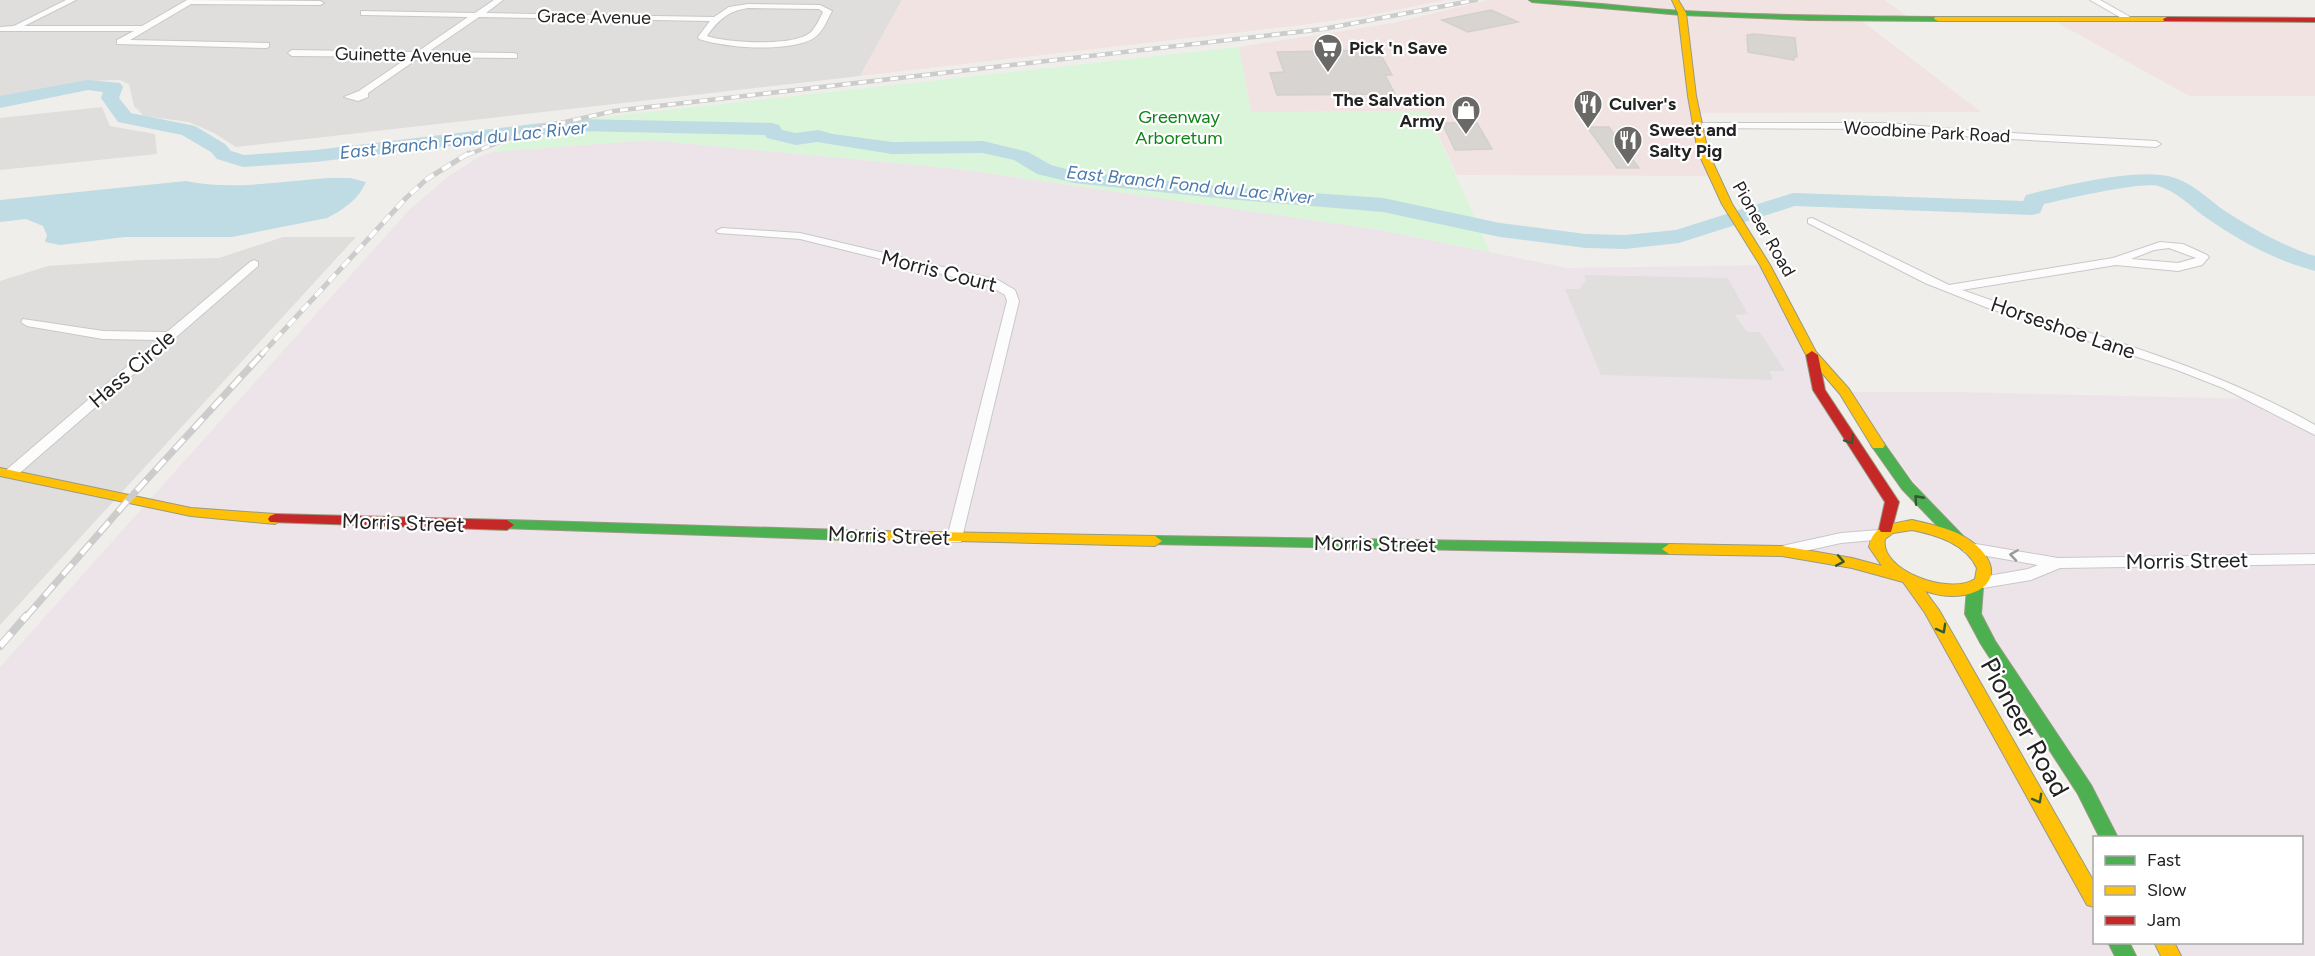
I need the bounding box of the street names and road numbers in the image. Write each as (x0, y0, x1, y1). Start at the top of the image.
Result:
street label: Grace Avenue (537, 5, 651, 29)
street label: Guinette Avenue (335, 43, 472, 67)
street label: Woodbine Park Road (1843, 117, 2011, 147)
street label: Pioneer Road (1728, 177, 1800, 281)
street label: Morris Court (879, 244, 999, 297)
street label: Horseshoe Lane (1987, 291, 2139, 364)
street label: Hass Circle (84, 324, 180, 413)
street label: Morris Street (341, 508, 465, 537)
street label: Morris Street (827, 521, 951, 550)
street label: Morris Street (1313, 530, 1437, 557)
street label: Morris Street (2125, 547, 2249, 574)
street label: Pioneer Road (1974, 652, 2076, 802)

